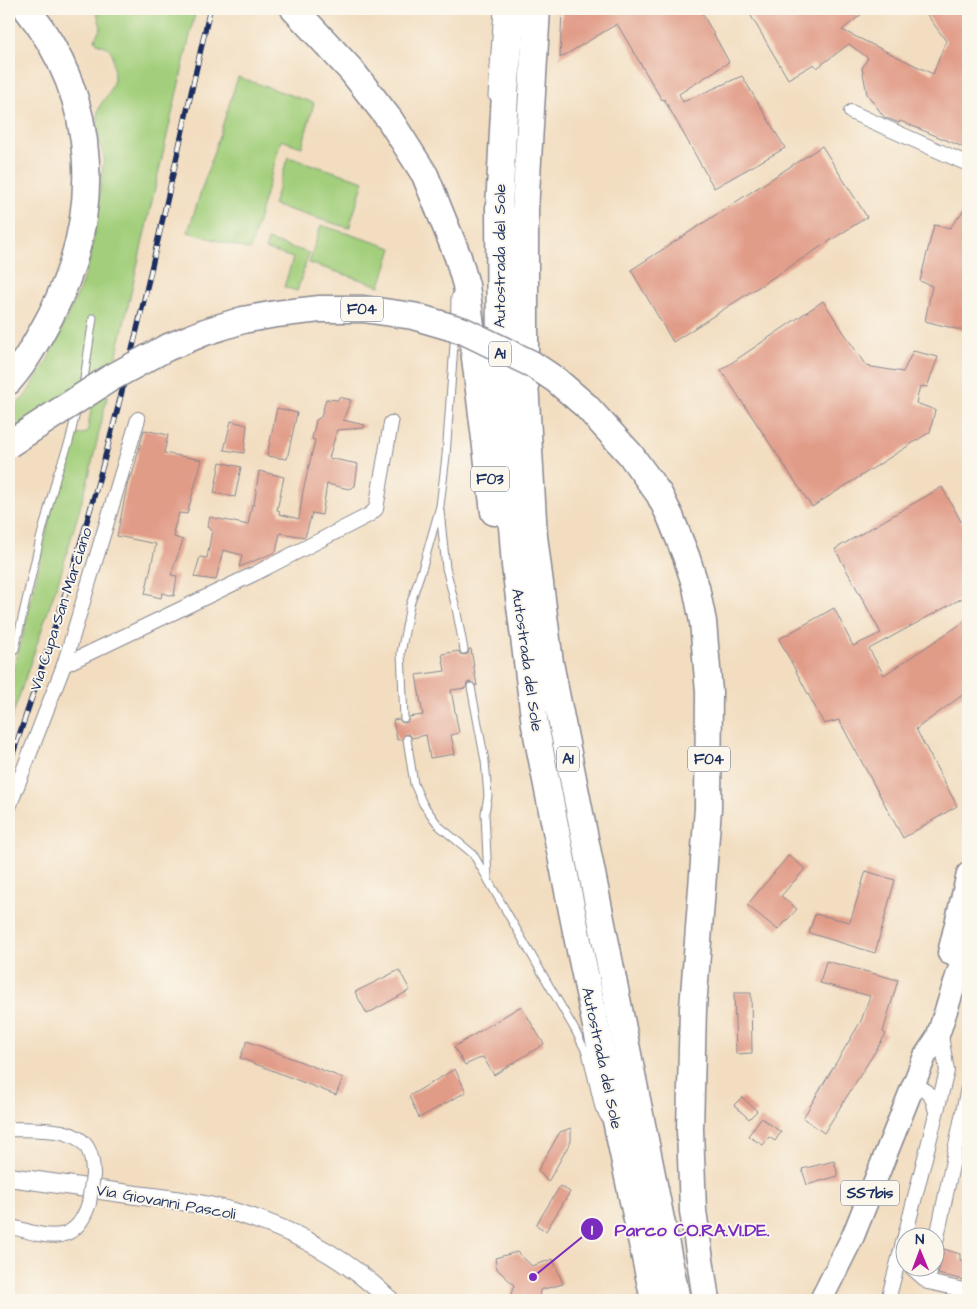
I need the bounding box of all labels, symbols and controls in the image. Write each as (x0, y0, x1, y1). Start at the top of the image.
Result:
street label: Autostrada del Sole (489, 184, 511, 328)
road number: F04 (341, 296, 383, 322)
road number: A1 (489, 342, 511, 366)
road number: F03 (471, 466, 509, 492)
street label: Via Cupa San Marciano (24, 524, 98, 694)
street label: Autostrada del Sole (506, 587, 548, 733)
road number: A1 (557, 746, 579, 772)
road number: F04 (688, 746, 730, 772)
street label: Autostrada del Sole (576, 985, 628, 1131)
street label: Via Giovanni Pascoli (95, 1179, 238, 1225)
road number: SS7bis (841, 1180, 899, 1206)
callout: Parco CO.RA.VI.DE. (579, 1213, 779, 1246)
text: Parco CO.RA.VI.DE. (615, 1218, 770, 1243)
text: 1 (591, 1220, 593, 1241)
north arrow (894, 1226, 944, 1276)
text: N (915, 1230, 925, 1250)

